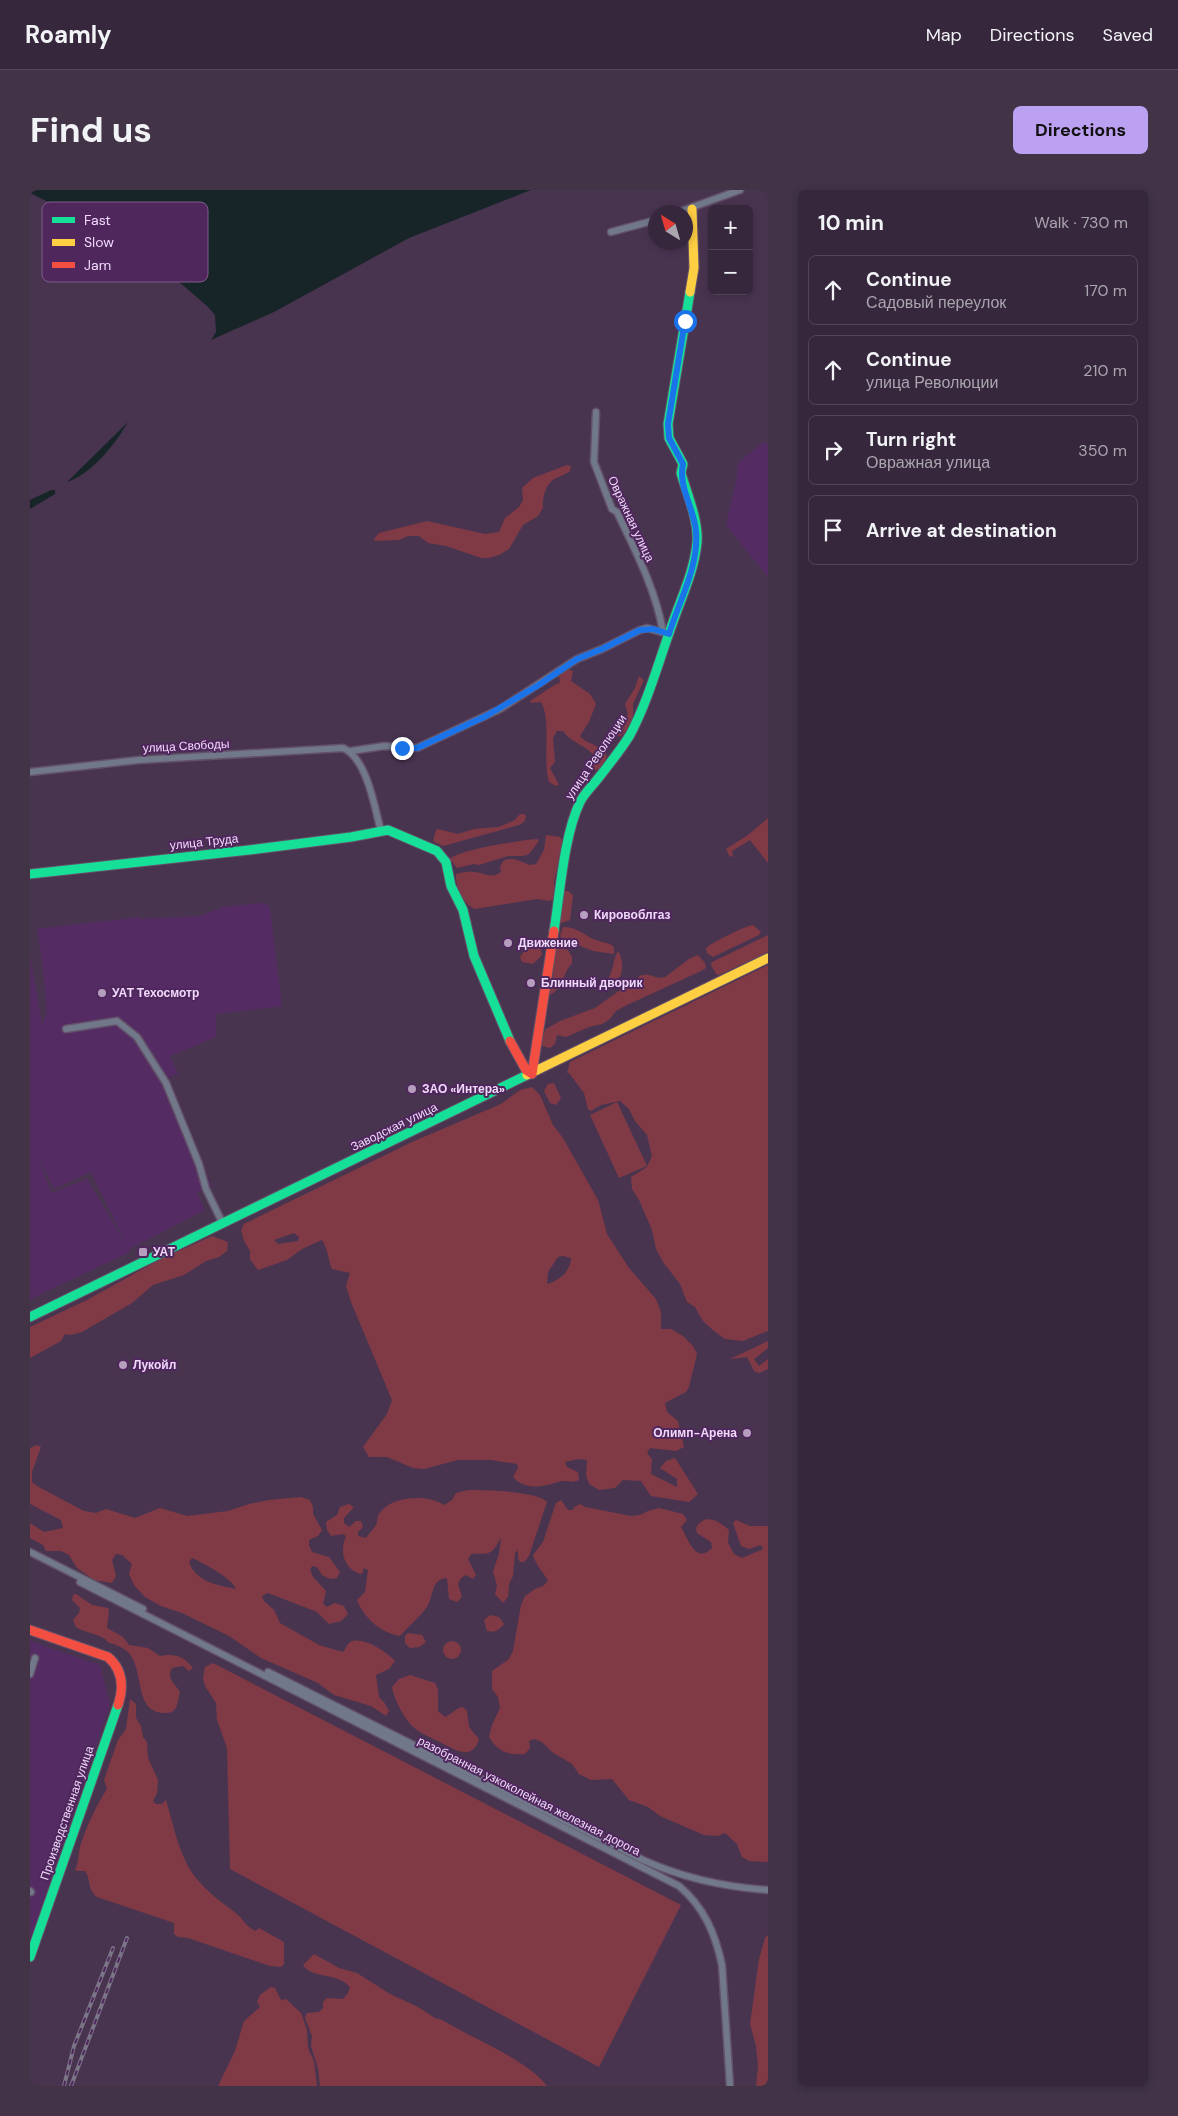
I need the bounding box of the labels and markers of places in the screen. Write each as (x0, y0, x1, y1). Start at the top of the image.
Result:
place label: Кировоблгаз (594, 907, 670, 923)
marker: Кировоблгаз (578, 909, 590, 921)
place label: Движение (518, 935, 578, 951)
marker: Движение (502, 937, 514, 949)
place label: Блинный дворик (541, 975, 643, 991)
marker: Блинный дворик (525, 977, 537, 989)
place label: УАТ Техосмотр (112, 985, 199, 1001)
marker: УАТ Техосмотр (96, 987, 108, 999)
place label: ЗАО «Интера» (422, 1081, 505, 1097)
marker: ЗАО «Интера» (406, 1083, 418, 1095)
place label: УАТ (153, 1244, 176, 1260)
marker: УАТ (137, 1246, 149, 1258)
place label: Лукойл (133, 1357, 176, 1373)
marker: Лукойл (117, 1359, 129, 1371)
place label: Олимп-Арена (653, 1425, 737, 1441)
marker: Олимп-Арена (741, 1427, 753, 1439)

